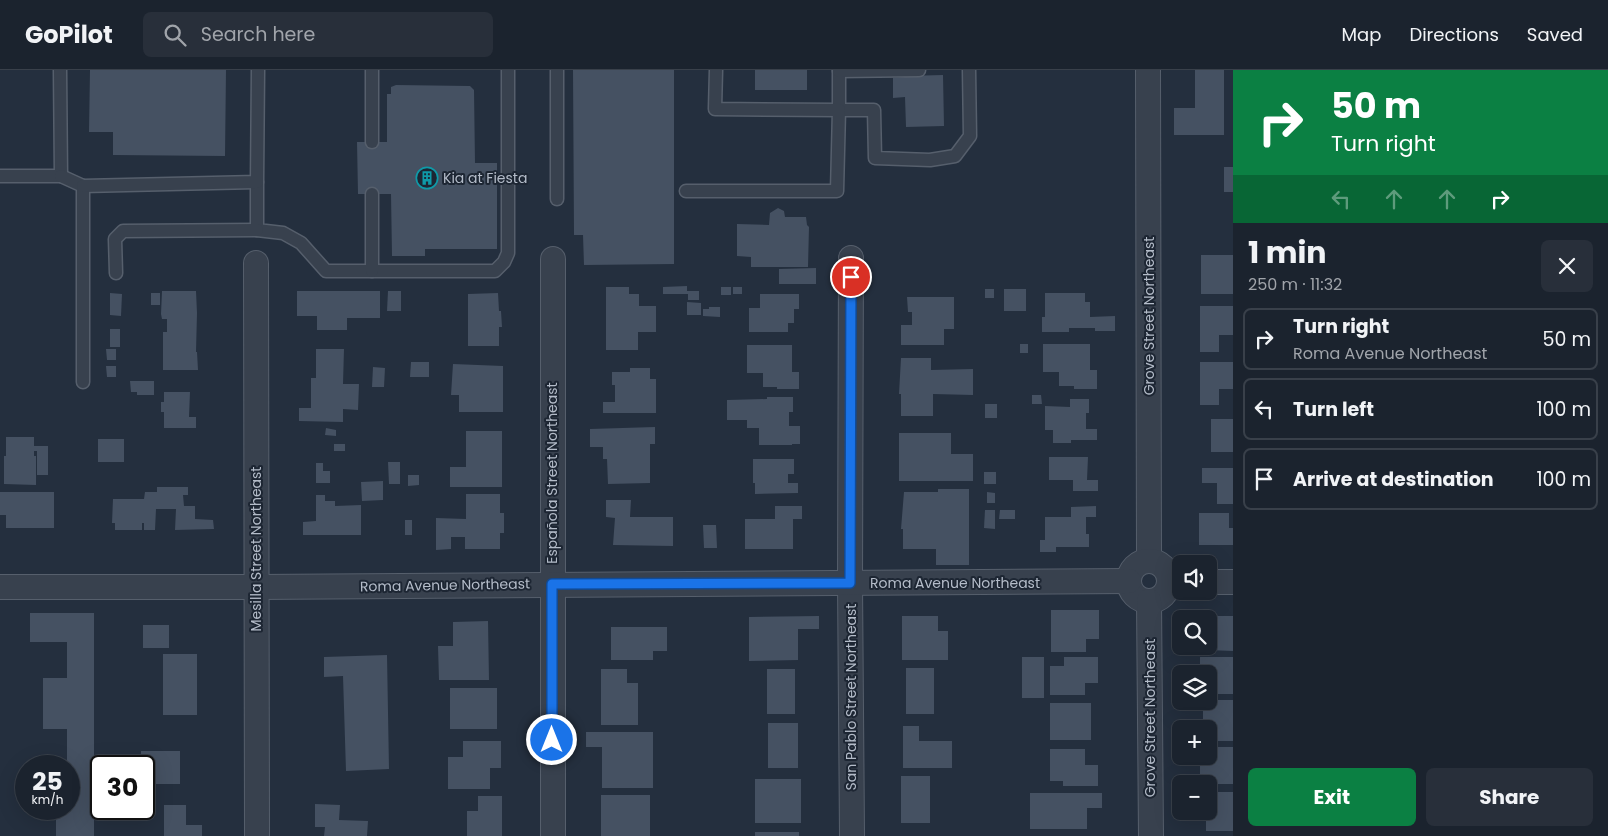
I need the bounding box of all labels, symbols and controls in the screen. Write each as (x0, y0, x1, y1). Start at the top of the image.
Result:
search box (143, 12, 493, 57)
text: GoPilot (25, 18, 113, 51)
icon: search (161, 21, 189, 49)
text: Search here (201, 21, 315, 48)
text: Map (1342, 22, 1381, 47)
text: Directions (1409, 22, 1499, 47)
text: Saved (1527, 22, 1583, 47)
text: 50 m (1331, 81, 1421, 130)
icon: right (1248, 90, 1313, 155)
text: Turn right (1331, 128, 1436, 159)
building icon: Kia at Fiesta (415, 166, 439, 190)
place label: Kia at Fiesta (443, 168, 527, 188)
icon: left (1327, 185, 1355, 213)
icon: ahead (1380, 185, 1408, 213)
icon: ahead (1433, 185, 1461, 213)
icon: right (1486, 185, 1514, 213)
text: 1 min (1248, 231, 1326, 274)
street label: Grove Street Northeast (1139, 237, 1159, 395)
button: close (1541, 240, 1593, 292)
pin (830, 256, 872, 298)
icon: arrive (837, 263, 865, 291)
text: 250 m · 11:32 (1248, 273, 1342, 296)
text: Turn right (1293, 313, 1389, 340)
icon: right (1250, 325, 1278, 353)
text: 50 m (1542, 326, 1591, 353)
text: Roma Avenue Northeast (1293, 342, 1487, 365)
street label: Española Street Northeast (542, 382, 562, 564)
icon: left (1250, 395, 1278, 423)
text: Turn left (1293, 396, 1374, 423)
text: 100 m (1536, 396, 1591, 423)
icon: arrive (1250, 465, 1278, 493)
text: Arrive at destination (1293, 466, 1494, 493)
text: 100 m (1536, 466, 1591, 493)
street label: Mesilla Street Northeast (246, 467, 266, 631)
map controls (1172, 555, 1217, 820)
button: sound (1172, 555, 1217, 600)
street label: Roma Avenue Northeast (870, 573, 1040, 593)
street label: Roma Avenue Northeast (360, 574, 530, 596)
street label: San Pablo Street Northeast (841, 604, 861, 790)
button: search (1172, 610, 1217, 655)
street label: Grove Street Northeast (1140, 639, 1160, 797)
button: layers (1172, 665, 1217, 710)
position arrow (525, 713, 577, 765)
button: + (1172, 720, 1217, 765)
speed limit sign: 30 (90, 755, 155, 820)
text: 25 (32, 764, 63, 799)
button: Exit (1248, 768, 1416, 826)
button: Share (1426, 768, 1593, 826)
button: − (1172, 775, 1217, 820)
text: km/h (32, 791, 63, 808)

